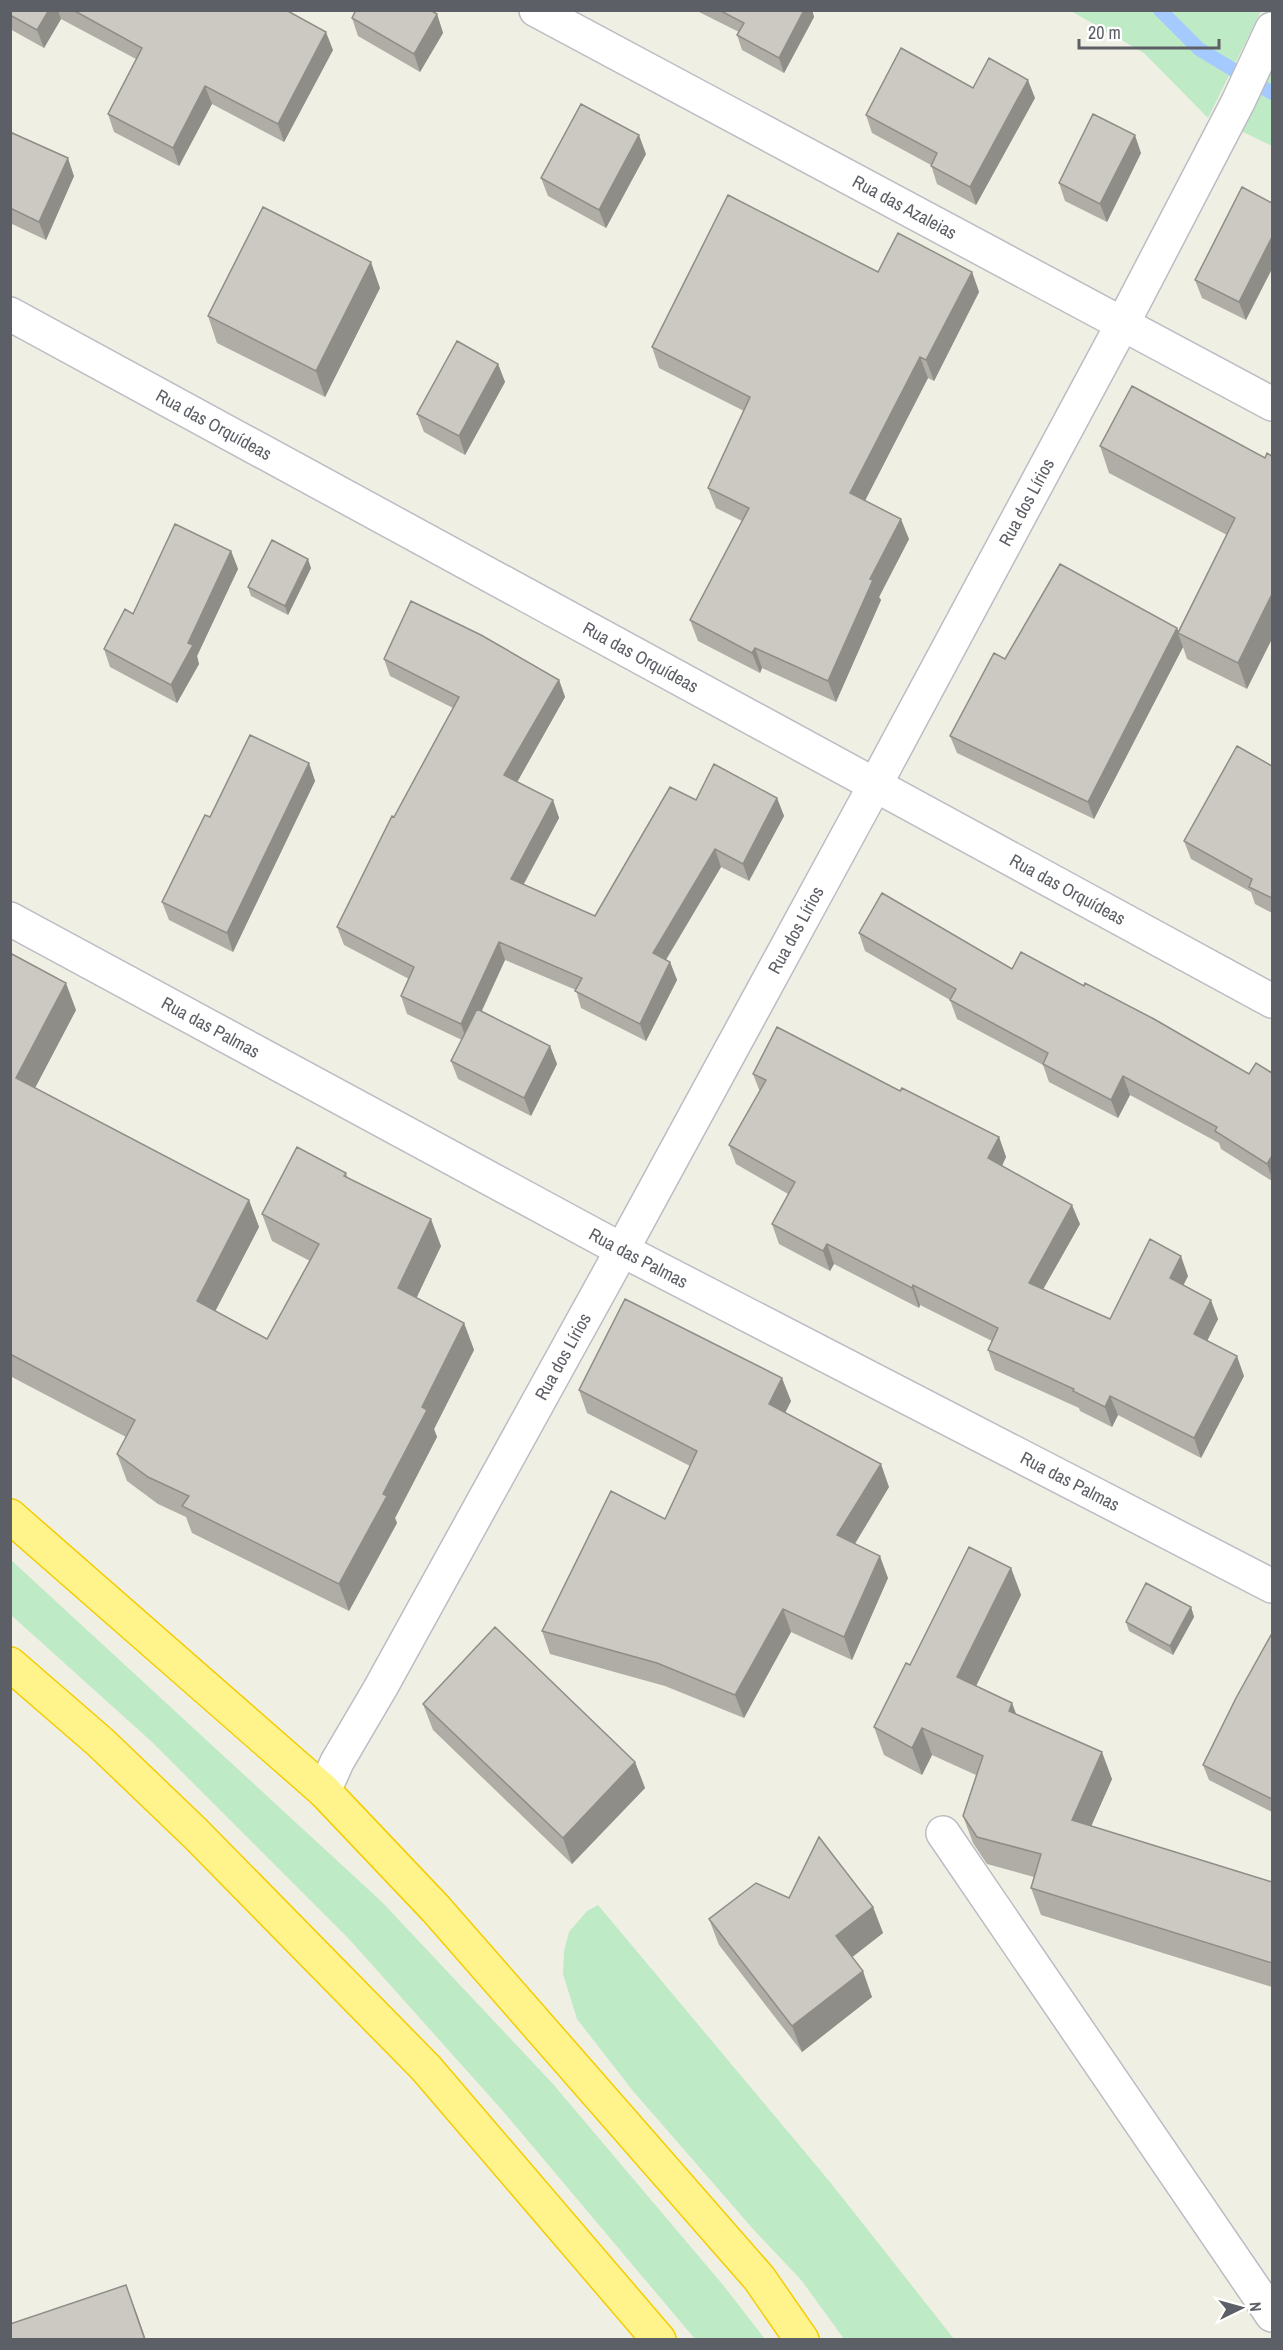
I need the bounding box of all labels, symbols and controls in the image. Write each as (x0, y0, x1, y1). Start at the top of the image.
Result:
scale bar (1079, 12, 1218, 50)
text: 20 m (1088, 20, 1121, 45)
street label: Rua das Azaleias (848, 169, 961, 245)
street label: Rua das Orquídeas (152, 383, 276, 466)
street label: Rua dos Lírios (993, 454, 1060, 550)
street label: Rua das Orquídeas (579, 615, 703, 698)
street label: Rua das Orquídeas (1005, 848, 1130, 931)
street label: Rua dos Lírios (762, 882, 830, 978)
street label: Rua das Palmas (157, 990, 264, 1064)
street label: Rua das Palmas (585, 1221, 692, 1294)
street label: Rua dos Lírios (529, 1308, 597, 1405)
street label: Rua das Palmas (1016, 1445, 1124, 1517)
north arrow (1211, 2278, 1271, 2338)
text: N (1245, 2301, 1267, 2312)

